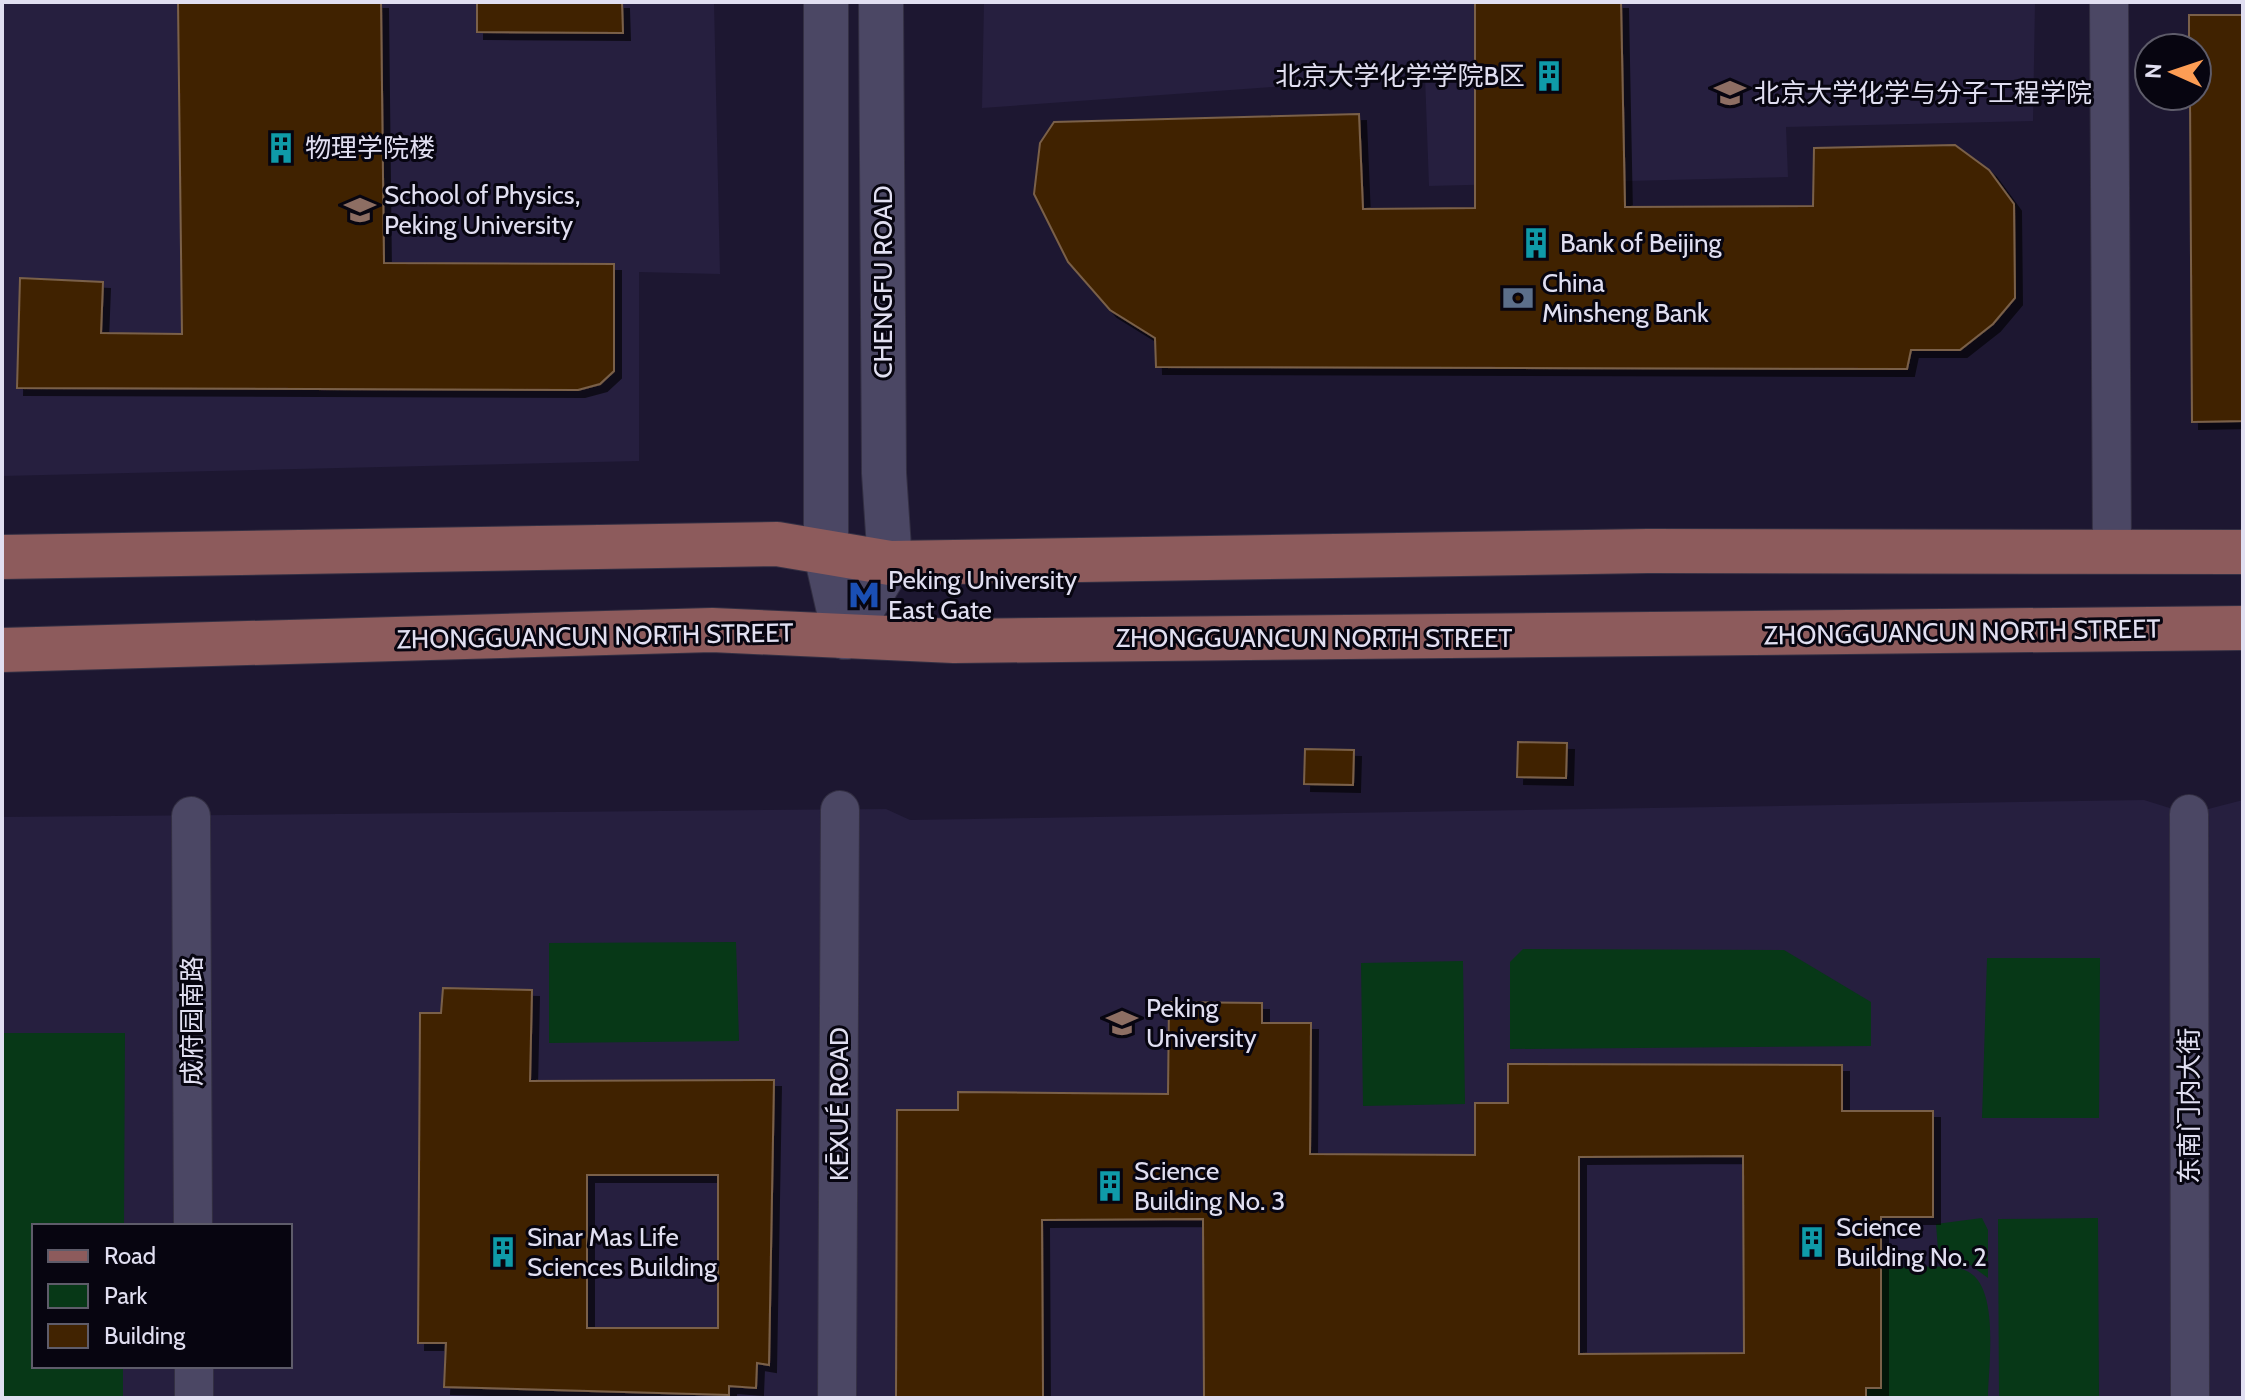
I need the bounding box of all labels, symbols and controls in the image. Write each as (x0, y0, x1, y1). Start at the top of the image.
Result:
north arrow (2133, 32, 2213, 112)
building icon: 北京大学化学学院B区 (1532, 59, 1566, 93)
place label: 北京大学化学学院B区 (1275, 60, 1525, 92)
text: N (2140, 63, 2167, 79)
school or university icon: 北京大学化学与分子工程学院 (1713, 76, 1747, 110)
place label: 北京大学化学与分子工程学院 (1754, 77, 2092, 109)
building icon: 物理学院楼 (264, 131, 298, 165)
place label: 物理学院楼 (305, 132, 435, 164)
place label: School of Physics, Peking University (384, 179, 580, 241)
street label: CHENGFU ROAD (867, 185, 899, 379)
school or university icon: School of Physics, Peking University (343, 193, 377, 227)
building icon: Bank of Beijing (1519, 226, 1553, 260)
place label: Bank of Beijing (1560, 227, 1723, 259)
place label: China Minsheng Bank (1542, 267, 1709, 329)
bank icon: China Minsheng Bank (1501, 281, 1535, 315)
place label: Peking University East Gate (888, 564, 1077, 626)
metro station icon: Peking University East Gate (847, 578, 881, 612)
street label: ZHONGGUANCUN NORTH STREET (1763, 613, 2161, 651)
street label: ZHONGGUANCUN NORTH STREET (396, 617, 794, 655)
street label: ZHONGGUANCUN NORTH STREET (1116, 622, 1513, 654)
street label: 成府园南路 (176, 956, 208, 1086)
place label: Peking University (1146, 992, 1257, 1054)
school or university icon: Peking University (1105, 1006, 1139, 1040)
street label: KĒXUÉ ROAD (823, 1027, 855, 1181)
street label: 东南门内大街 (2173, 1028, 2205, 1184)
place label: Science Building No. 3 (1134, 1155, 1285, 1217)
building icon: Science Building No. 3 (1093, 1169, 1127, 1203)
place label: Science Building No. 2 (1836, 1211, 1987, 1273)
place label: Sinar Mas Life Sciences Building (527, 1221, 718, 1283)
legend (32, 1224, 292, 1368)
building icon: Science Building No. 2 (1795, 1225, 1829, 1259)
building icon: Sinar Mas Life Sciences Building (486, 1235, 520, 1269)
text: Road (104, 1241, 156, 1270)
text: Park (104, 1281, 147, 1310)
text: Building (104, 1321, 186, 1350)

